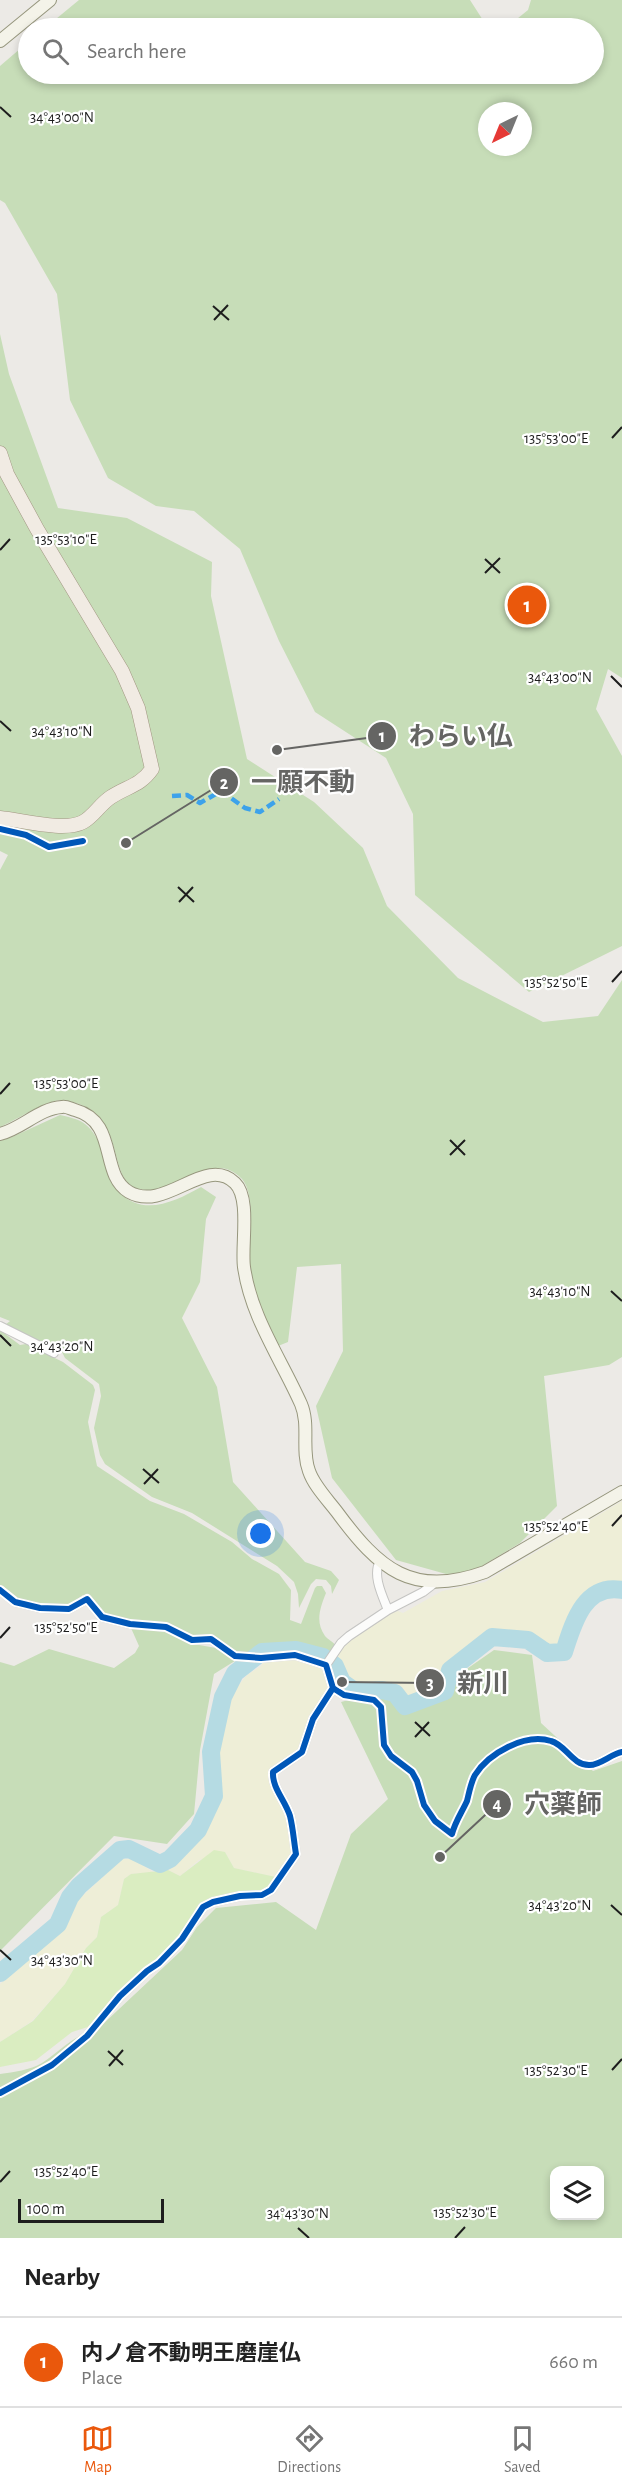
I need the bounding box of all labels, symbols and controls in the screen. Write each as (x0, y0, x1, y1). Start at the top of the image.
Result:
search box (18, 18, 604, 84)
icon: search (39, 35, 72, 68)
text: Search here (87, 40, 186, 62)
north arrow (478, 102, 532, 156)
text: 34°43'00"N (30, 110, 94, 125)
text: 135°53'00"E (524, 431, 588, 446)
text: 135°53'10"E (35, 532, 97, 547)
pin: 1 (508, 582, 546, 628)
text: 34°43'00"N (528, 670, 592, 685)
callout: わらい仏 (367, 714, 525, 758)
text: わらい仏 (409, 722, 513, 750)
text: 34°43'10"N (31, 724, 93, 739)
text: 1 (379, 728, 385, 746)
callout: 一願不動 (209, 760, 367, 804)
text: 一願不動 (251, 769, 355, 796)
text: 2 (220, 775, 229, 793)
text: 135°52'50"E (524, 975, 588, 990)
text: 135°53'00"E (34, 1076, 98, 1091)
text: 34°43'10"N (529, 1284, 591, 1299)
text: 34°43'20"N (31, 1339, 93, 1354)
your location (246, 1519, 275, 1548)
text: 135°52'40"E (524, 1519, 588, 1534)
text: 135°52'50"E (34, 1620, 98, 1635)
callout: 新川 (415, 1661, 521, 1705)
text: 新川 (457, 1670, 509, 1697)
text: 3 (426, 1675, 434, 1693)
callout: 穴薬師 (482, 1782, 614, 1826)
text: 穴薬師 (524, 1790, 602, 1818)
text: 4 (492, 1796, 502, 1814)
text: 34°43'20"N (529, 1898, 591, 1913)
text: 34°43'30"N (31, 1953, 93, 1968)
text: 135°52'30"E (524, 2063, 588, 2078)
text: 135°52'40"E (34, 2164, 98, 2179)
map controls (550, 2166, 604, 2220)
button: layers (550, 2166, 604, 2220)
scale bar (18, 2196, 164, 2224)
text: 100 m (27, 2201, 65, 2217)
text: 135°52'30"E (433, 2205, 497, 2220)
text: 34°43'30"N (267, 2206, 329, 2221)
text: Nearby (24, 2264, 100, 2290)
text: 内ノ倉不動明王磨崖仏 (81, 2342, 301, 2364)
text: 1 (40, 2352, 47, 2372)
text: 660 m (549, 2352, 598, 2372)
text: Place (81, 2368, 122, 2388)
tab: Map (81, 2422, 114, 2477)
tab: Directions (277, 2422, 341, 2477)
tab: Saved (504, 2422, 541, 2477)

